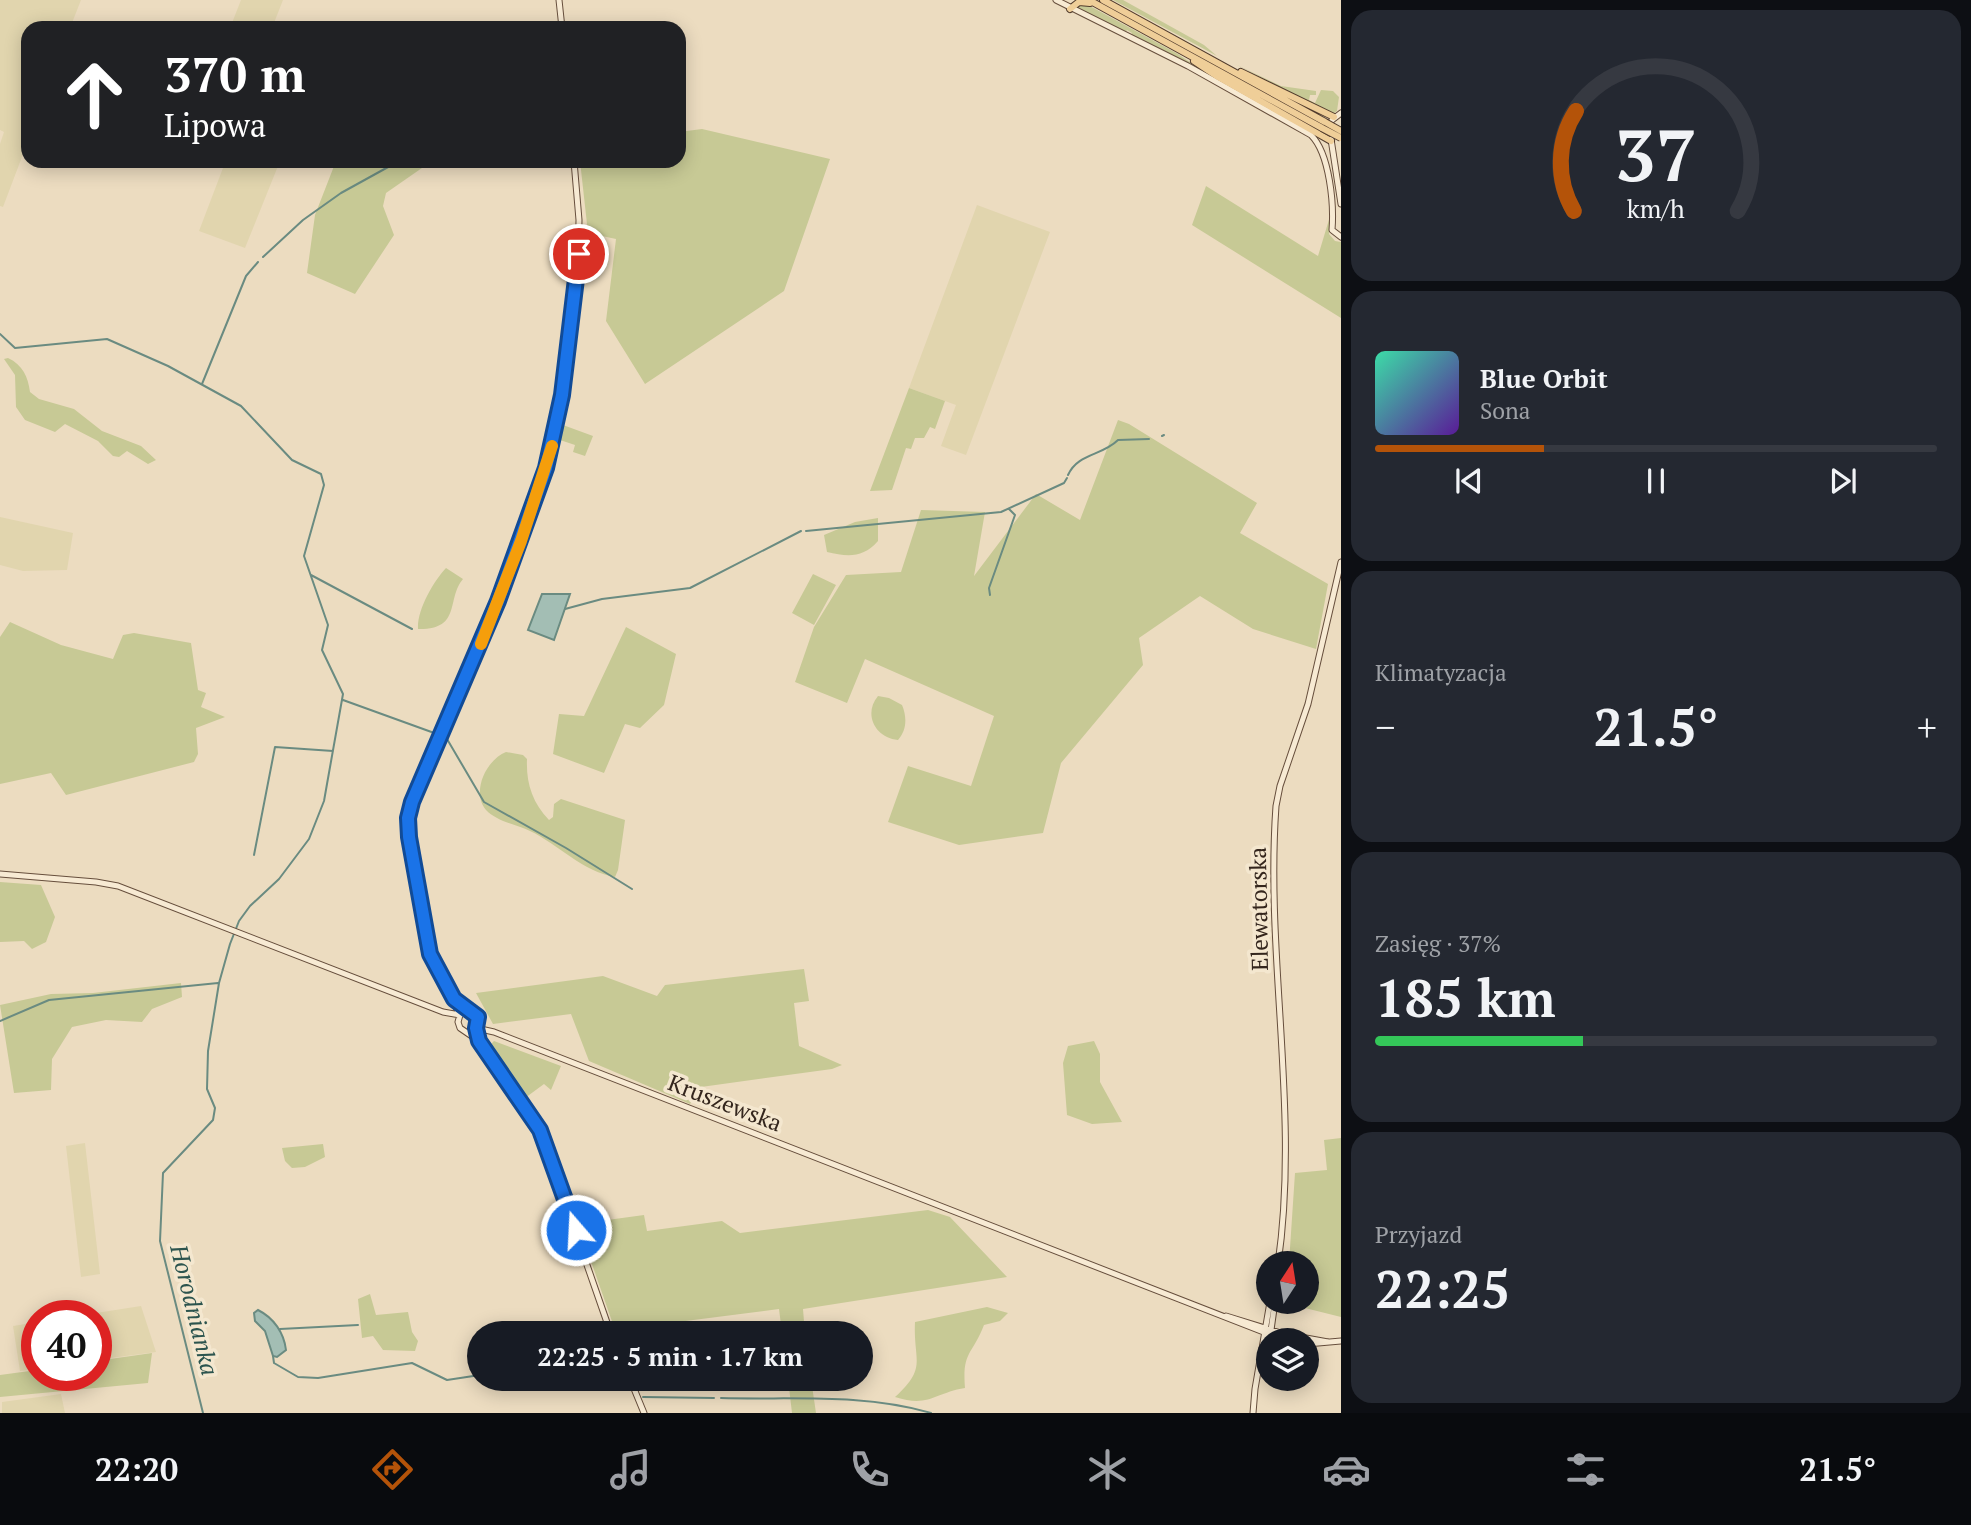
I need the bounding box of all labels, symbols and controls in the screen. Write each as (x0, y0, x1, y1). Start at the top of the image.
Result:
text: 370 m (164, 41, 306, 106)
icon: ahead (49, 49, 140, 140)
text: Lipowa (164, 104, 266, 146)
text: 37 (1615, 106, 1697, 203)
text: km/h (1627, 192, 1685, 225)
pin (549, 224, 609, 284)
icon: arrive (560, 235, 598, 273)
text: Blue Orbit (1480, 361, 1608, 395)
text: Sona (1480, 395, 1530, 426)
icon: previous (1450, 462, 1488, 500)
icon: pause (1637, 462, 1675, 500)
icon: next (1824, 462, 1862, 500)
text: Klimatyzacja (1375, 657, 1507, 688)
text: 21.5° (1593, 692, 1719, 761)
text: − (1375, 702, 1395, 752)
text: + (1917, 702, 1937, 752)
street label: Elewatorska (1242, 846, 1275, 971)
text: Zasięg · 37% (1375, 928, 1501, 959)
text: 185 km (1375, 963, 1556, 1032)
street label: Kruszewska (664, 1067, 787, 1139)
position arrow (539, 1193, 613, 1267)
text: Przyjazd (1375, 1219, 1462, 1250)
water label: Horodnianka (163, 1240, 227, 1379)
north arrow (1256, 1251, 1320, 1314)
map controls (1256, 1251, 1319, 1391)
text: 22:25 (1375, 1254, 1510, 1323)
speed limit sign: 40 (21, 1300, 112, 1391)
button: layers (1256, 1328, 1319, 1391)
text: 22:25 · 5 min · 1.7 km (537, 1339, 803, 1373)
icon: directions (368, 1445, 417, 1494)
icon: music (606, 1445, 655, 1494)
icon: phone (845, 1445, 894, 1494)
icon: climate (1083, 1445, 1132, 1494)
icon: car (1322, 1445, 1371, 1494)
icon: filters (1561, 1445, 1610, 1494)
text: 22:20 (95, 1448, 178, 1490)
text: 21.5° (1799, 1448, 1876, 1490)

